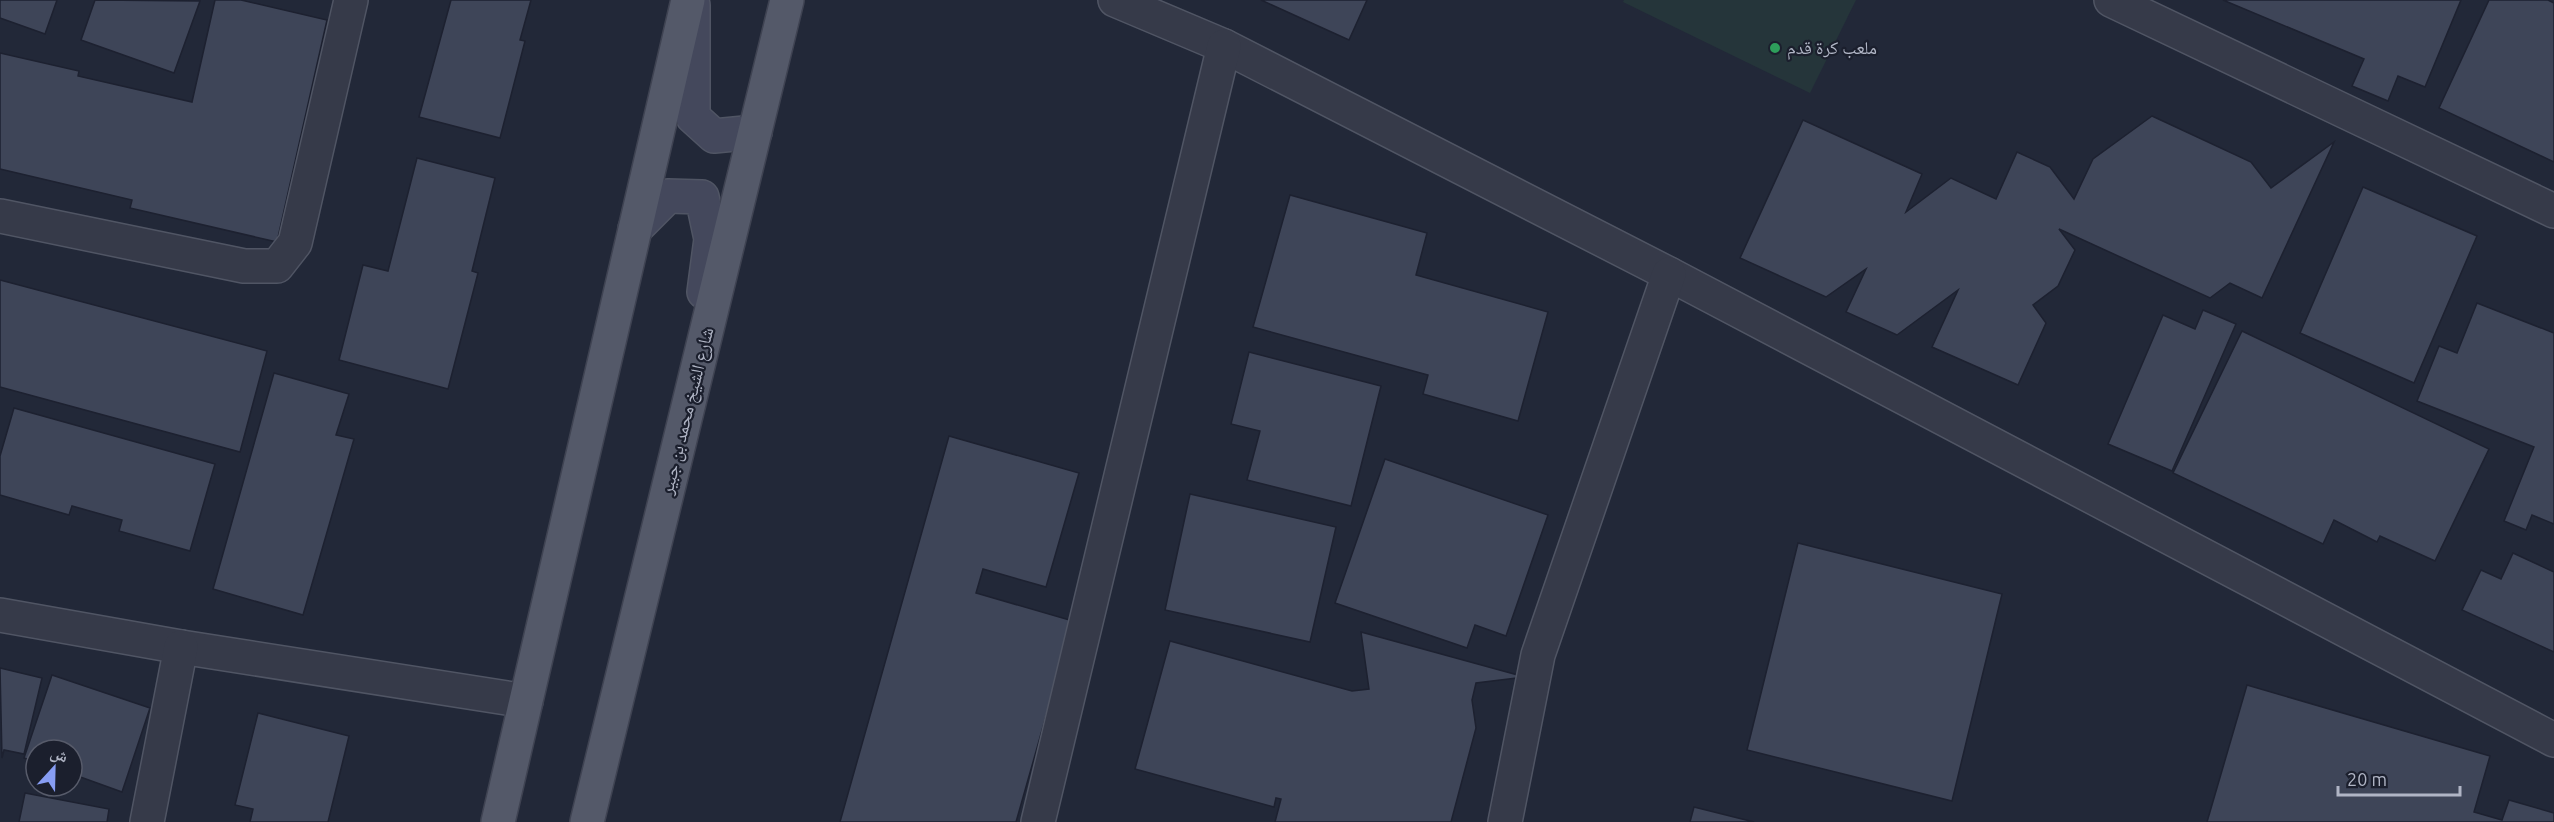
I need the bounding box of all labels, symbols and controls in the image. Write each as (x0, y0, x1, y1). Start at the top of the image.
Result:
place label: ملعب كرة قدم (1787, 37, 1877, 60)
marker: ملعب كرة قدم (1768, 41, 1782, 55)
street label: شارع الشيخ محمد بن جبير (655, 325, 719, 498)
north arrow (24, 738, 84, 798)
text: ش (48, 743, 71, 767)
scale bar (2338, 759, 2460, 797)
text: 20 m (2347, 769, 2387, 789)

